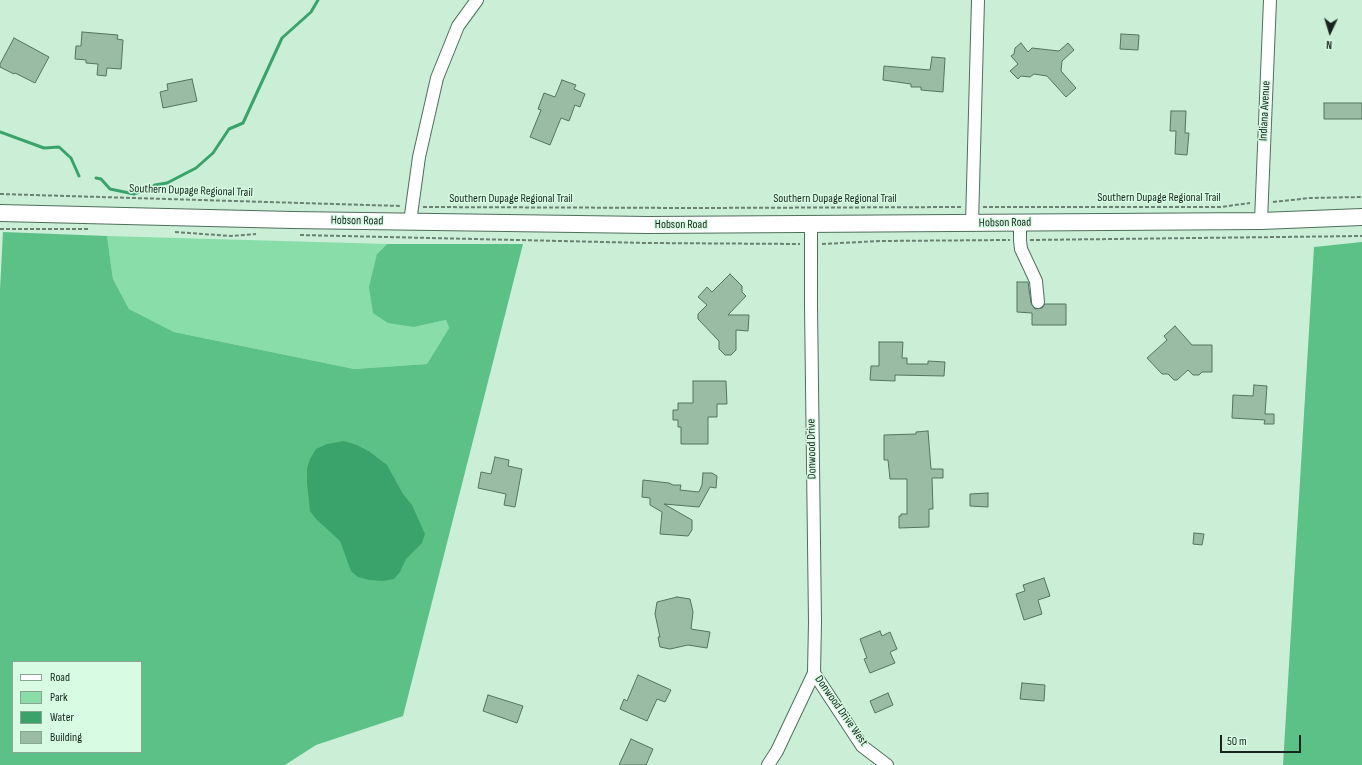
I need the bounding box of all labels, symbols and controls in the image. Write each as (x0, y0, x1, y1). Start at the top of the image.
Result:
north arrow (1310, 12, 1350, 52)
text: N (1326, 38, 1333, 51)
street label: Indiana Avenue (1256, 80, 1274, 142)
street label: Southern Dupage Regional Trail (129, 182, 253, 200)
street label: Southern Dupage Regional Trail (1097, 191, 1221, 205)
street label: Southern Dupage Regional Trail (449, 192, 573, 206)
street label: Southern Dupage Regional Trail (773, 192, 897, 206)
street label: Hobson Road (331, 213, 383, 229)
street label: Hobson Road (979, 215, 1031, 231)
street label: Hobson Road (655, 218, 707, 232)
street label: Donwood Drive (804, 419, 820, 479)
legend (12, 661, 142, 753)
text: Road (50, 670, 70, 685)
street label: Donwood Drive West (811, 673, 871, 749)
text: Park (50, 690, 68, 705)
text: Water (50, 710, 74, 725)
scale bar (1222, 727, 1303, 753)
text: Building (50, 730, 82, 745)
text: 50 m (1227, 734, 1247, 749)

